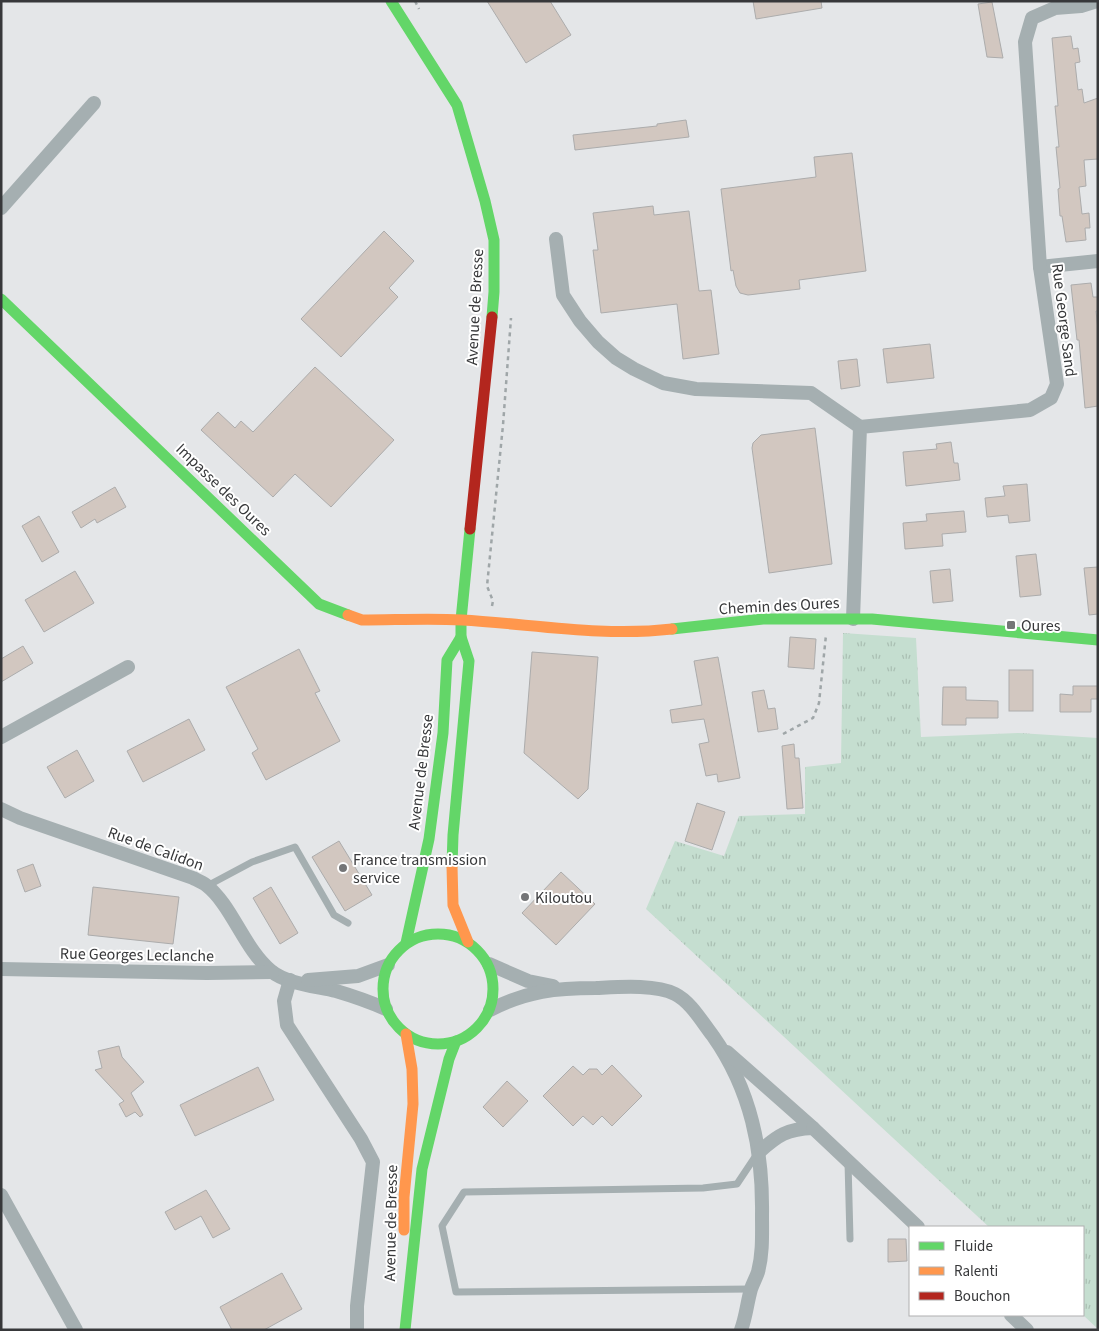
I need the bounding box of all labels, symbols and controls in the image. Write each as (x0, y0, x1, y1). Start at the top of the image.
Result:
street label: Avenue de Bresse (461, 248, 489, 366)
street label: Rue George Sand (1046, 262, 1082, 378)
street label: Impasse des Oures (171, 438, 276, 541)
street label: Chemin des Oures (718, 592, 840, 620)
place label: Oures (1021, 615, 1061, 637)
marker: Oures (1005, 619, 1017, 631)
street label: Avenue de Bresse (403, 713, 439, 831)
street label: Rue de Calidon (105, 821, 207, 876)
place label: France transmission service (353, 849, 487, 889)
marker: France transmission service (337, 862, 349, 874)
place label: Kiloutou (535, 887, 592, 909)
marker: Kiloutou (519, 891, 531, 903)
street label: Rue Georges Leclanche (60, 943, 214, 967)
street label: Avenue de Bresse (379, 1164, 403, 1282)
legend (909, 1226, 1084, 1316)
text: Fluide (954, 1236, 993, 1257)
text: Ralenti (954, 1261, 998, 1282)
text: Bouchon (954, 1286, 1010, 1307)

